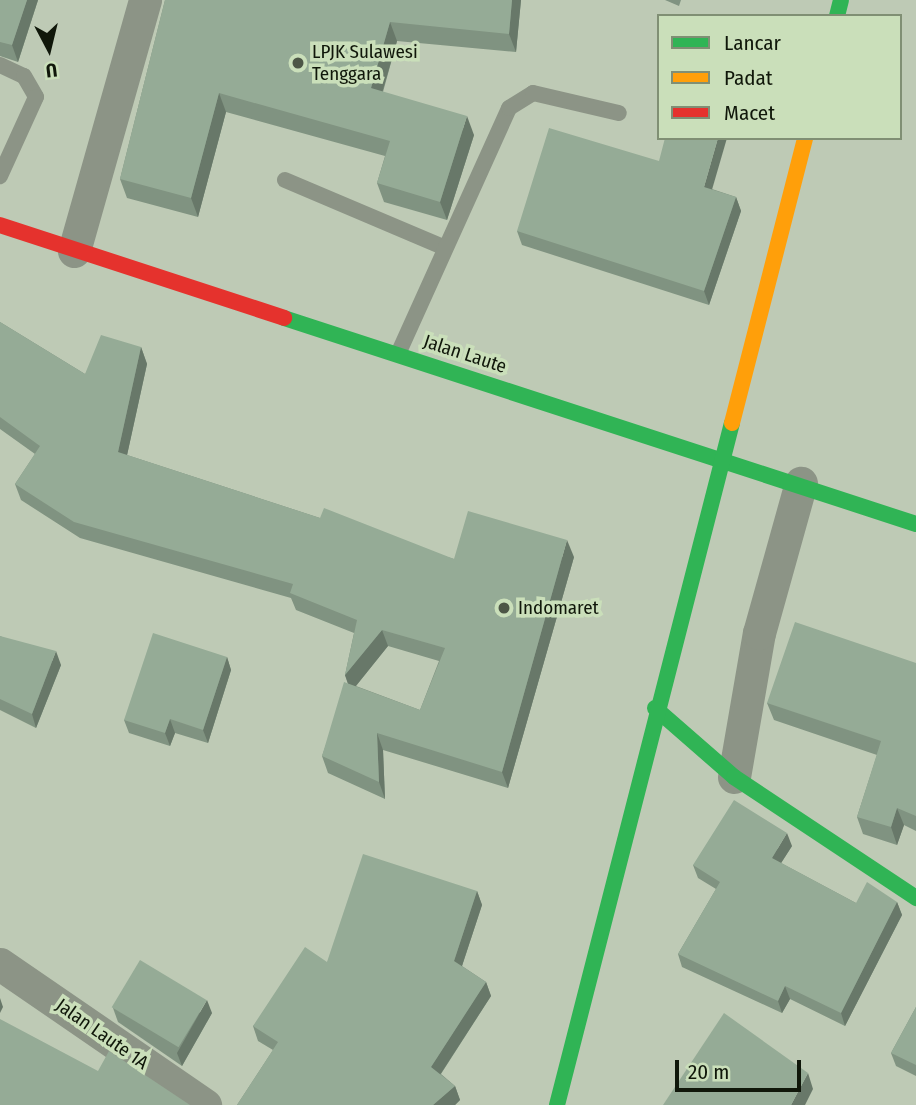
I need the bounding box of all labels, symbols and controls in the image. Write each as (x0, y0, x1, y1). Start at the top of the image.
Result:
north arrow (14, 14, 84, 84)
legend (657, 14, 902, 140)
text: Lancar (724, 30, 781, 56)
place label: LPJK Sulawesi Tenggara (312, 41, 418, 85)
marker: LPJK Sulawesi Tenggara (290, 55, 306, 71)
text: U (45, 58, 59, 82)
text: Padat (724, 65, 773, 91)
text: Macet (724, 100, 775, 126)
street label: Jalan Laute (421, 330, 509, 378)
place label: Indomaret (518, 597, 599, 619)
marker: Indomaret (496, 600, 512, 616)
street label: Jalan Laute 1A (51, 994, 153, 1074)
scale bar (678, 1046, 804, 1090)
text: 20 m (688, 1059, 729, 1085)

